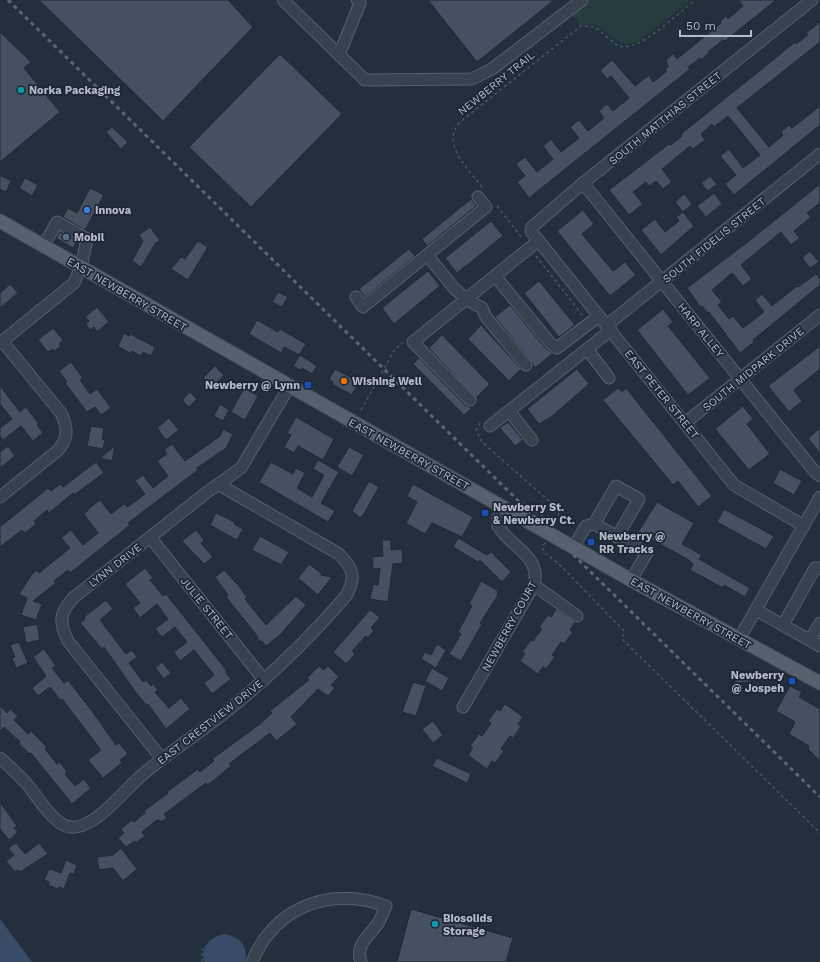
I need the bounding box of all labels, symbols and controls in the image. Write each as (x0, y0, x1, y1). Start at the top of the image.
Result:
scale bar (680, 12, 751, 38)
text: 50 m (686, 19, 716, 33)
street label: NEWBERRY TRAIL (455, 48, 537, 118)
street label: SOUTH MATTHIAS STREET (606, 69, 725, 168)
place label: Norka Packaging (29, 84, 121, 97)
marker: Norka Packaging (16, 85, 26, 95)
street label: SOUTH FIDELIS STREET (660, 195, 769, 286)
place label: Innova (95, 204, 132, 217)
marker: Innova (82, 205, 92, 215)
place label: Mobil (74, 231, 105, 244)
marker: Mobil (61, 232, 71, 242)
street label: EAST NEWBERRY STREET (65, 255, 189, 334)
street label: HARP ALLEY (675, 301, 727, 361)
street label: SOUTH MIDPARK DRIVE (700, 325, 807, 414)
street label: EAST PETER STREET (622, 347, 702, 442)
place label: Wishing Well (352, 375, 422, 388)
marker: Wishing Well (339, 376, 349, 386)
place label: Newberry @ Lynn (205, 379, 300, 392)
marker: Newberry @ Lynn (303, 380, 313, 390)
street label: EAST NEWBERRY STREET (346, 416, 472, 493)
place label: Newberry St. & Newberry Ct. (493, 501, 575, 527)
marker: Newberry St. & Newberry Ct. (480, 508, 490, 518)
place label: Newberry @ RR Tracks (599, 530, 665, 556)
marker: Newberry @ RR Tracks (586, 537, 596, 547)
street label: LYNN DRIVE (86, 541, 145, 590)
street label: JULIE STREET (178, 575, 236, 642)
street label: EAST NEWBERRY STREET (628, 575, 754, 652)
street label: NEWBERRY COURT (479, 579, 540, 674)
place label: Newberry @ Jospeh (731, 669, 785, 695)
marker: Newberry @ Jospeh (787, 676, 797, 686)
street label: EAST CRESTVIEW DRIVE (155, 677, 266, 768)
place label: Biosolids Storage (443, 912, 492, 938)
marker: Biosolids Storage (430, 919, 440, 929)

